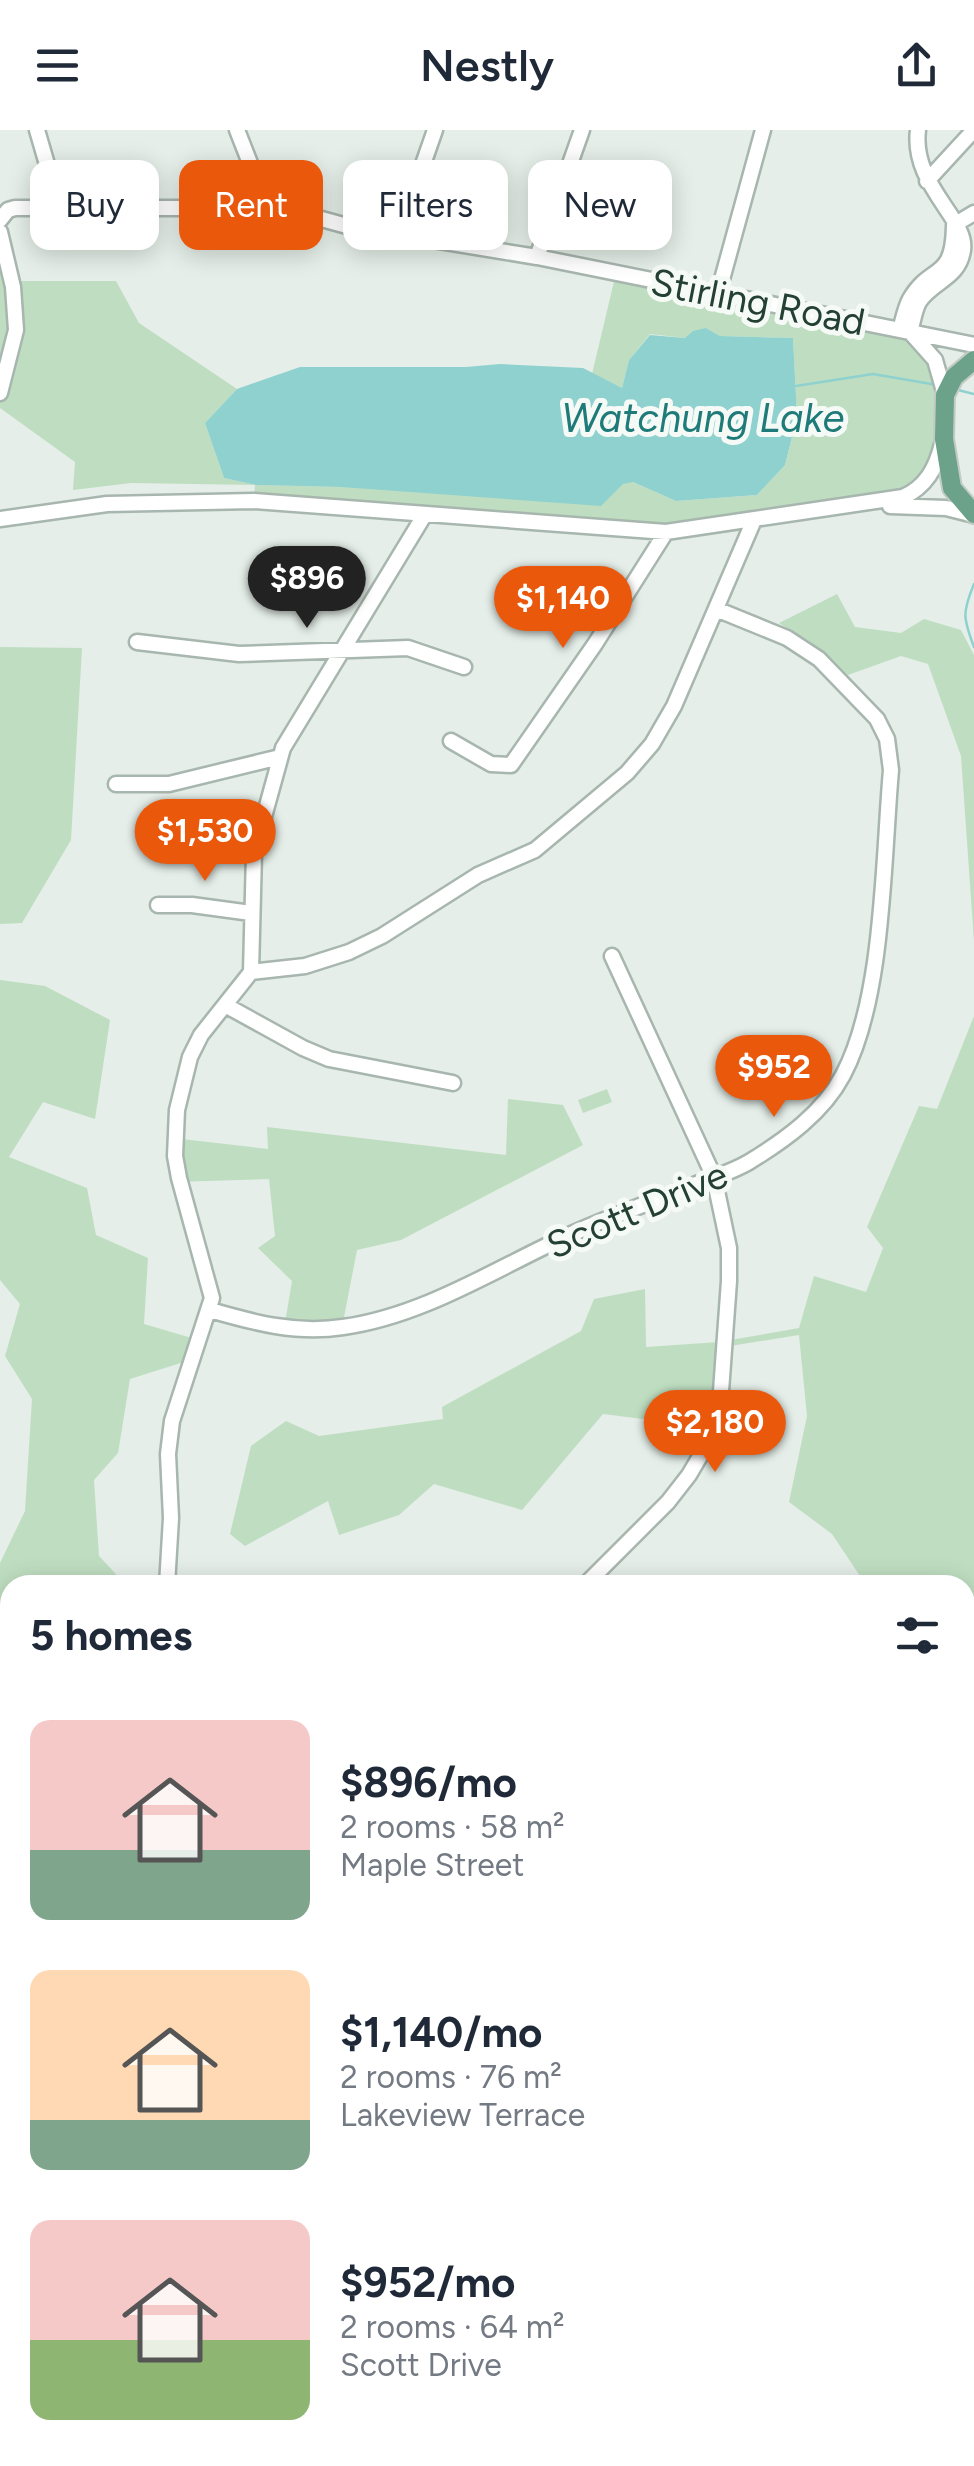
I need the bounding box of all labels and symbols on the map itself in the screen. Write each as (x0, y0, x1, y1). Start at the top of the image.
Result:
street label: Stirling Road (647, 259, 869, 345)
water label: Watchung Lake (562, 394, 844, 442)
pin: $896 (248, 546, 366, 631)
pin: $1,140 (482, 566, 644, 651)
pin: $1,530 (124, 799, 286, 884)
pin: $952 (715, 1035, 833, 1120)
street label: Scott Drive (540, 1151, 734, 1269)
pin: $2,180 (634, 1390, 796, 1475)

